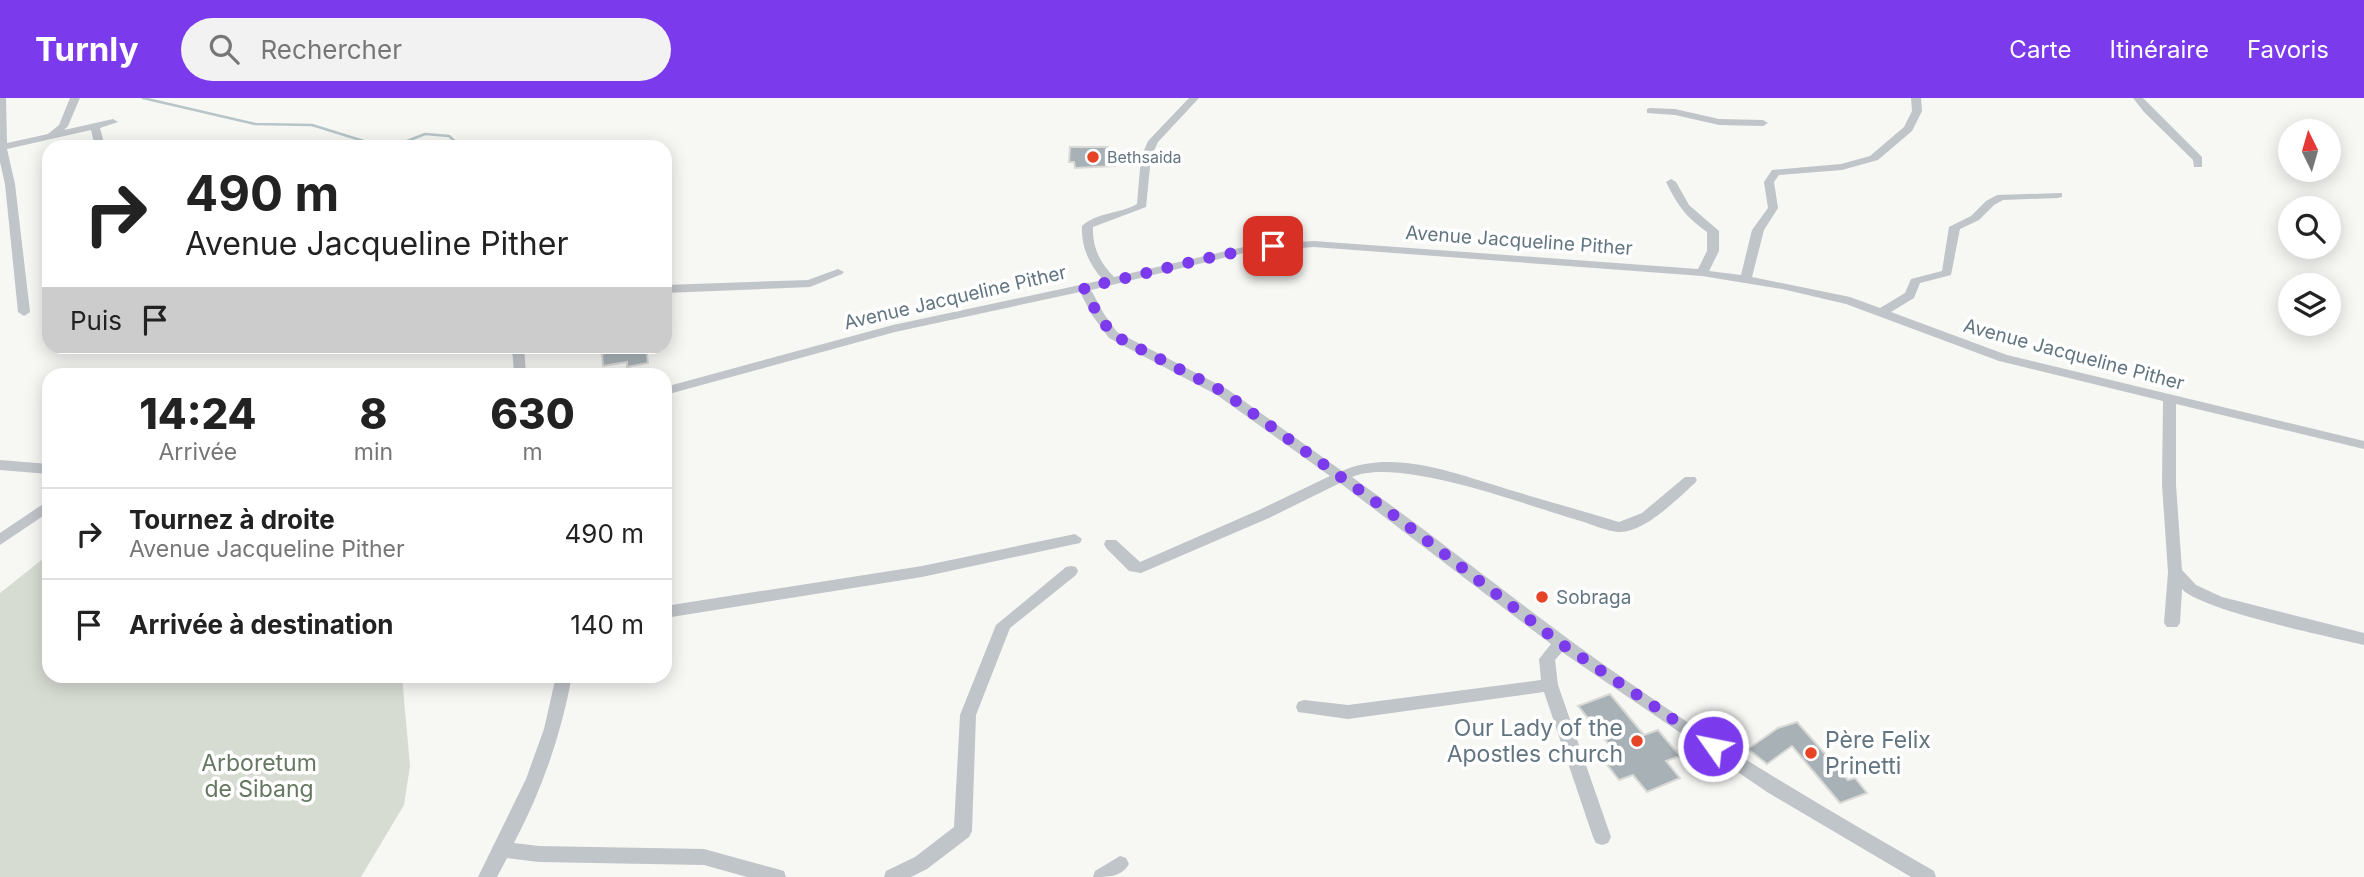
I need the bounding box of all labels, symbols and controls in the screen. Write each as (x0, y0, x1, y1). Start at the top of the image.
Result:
search box (181, 18, 671, 81)
text: Turnly (35, 29, 139, 69)
icon: search (205, 30, 243, 68)
text: Rechercher (261, 34, 402, 65)
text: Carte (2009, 35, 2071, 64)
text: Itinéraire (2109, 35, 2209, 64)
text: Favoris (2247, 35, 2329, 64)
north arrow (2278, 119, 2342, 182)
map controls (2278, 119, 2341, 336)
place label: Bethsaida (1107, 147, 1182, 167)
marker: Bethsaida (1085, 149, 1101, 165)
text: 490 m (185, 164, 339, 223)
icon: right (70, 168, 161, 259)
button: search (2278, 196, 2341, 259)
pin (1243, 216, 1303, 276)
street label: Avenue Jacqueline Pither (1405, 221, 1633, 260)
text: Avenue Jacqueline Pither (185, 224, 568, 263)
icon: arrive (1254, 227, 1292, 265)
street label: Avenue Jacqueline Pither (842, 261, 1069, 334)
button: layers (2278, 273, 2341, 336)
icon: arrive (136, 301, 174, 339)
text: Puis (70, 305, 122, 336)
street label: Avenue Jacqueline Pither (1961, 314, 2187, 395)
text: 14:24 (139, 388, 257, 439)
text: 8 (359, 388, 387, 439)
text: 630 (490, 388, 575, 439)
text: Arrivée (159, 438, 237, 466)
text: min (354, 438, 393, 466)
text: m (522, 438, 543, 466)
text: Tournez à droite (129, 504, 335, 535)
icon: right (70, 515, 108, 553)
text: 490 m (565, 518, 644, 549)
text: Avenue Jacqueline Pither (129, 535, 405, 563)
place label: Sobraga (1556, 586, 1631, 609)
marker: Sobraga (1534, 589, 1550, 605)
icon: arrive (70, 606, 108, 644)
text: Arrivée à destination (129, 609, 394, 640)
text: 140 m (570, 609, 644, 640)
position arrow (1676, 709, 1750, 783)
place label: Our Lady of the Apostles church (1447, 714, 1623, 768)
place label: Père Felix Prinetti (1825, 726, 1931, 780)
marker: Our Lady of the Apostles church (1629, 733, 1645, 749)
marker: Père Felix Prinetti (1803, 745, 1819, 761)
park label: Arboretum de Sibang (201, 749, 317, 803)

